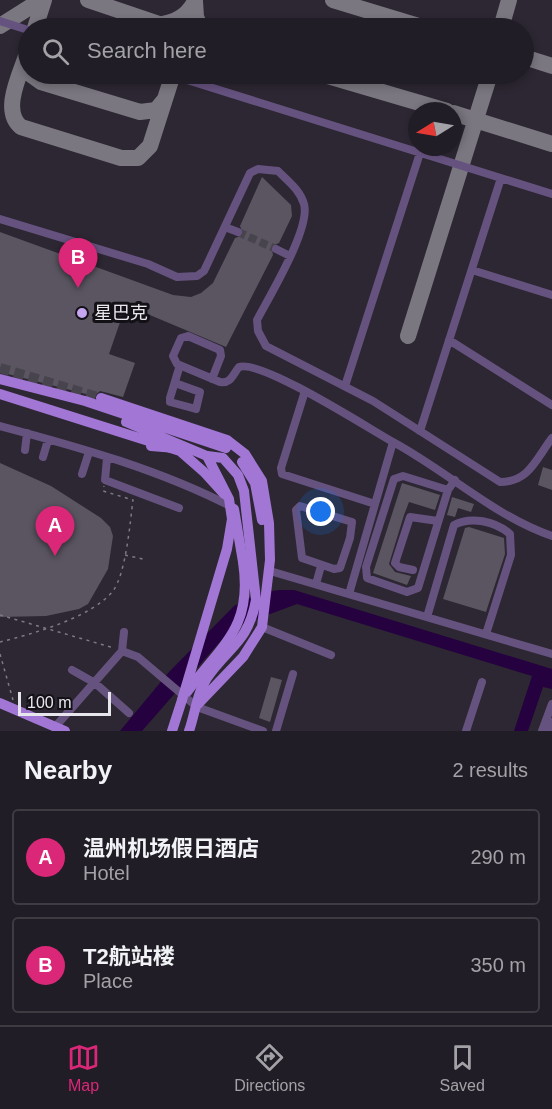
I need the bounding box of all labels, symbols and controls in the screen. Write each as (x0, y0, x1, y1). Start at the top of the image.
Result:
search box (18, 18, 534, 84)
icon: search (39, 35, 72, 68)
text: Search here (87, 38, 207, 63)
north arrow (408, 102, 462, 156)
pin: B (58, 238, 98, 288)
place label: 星巴克 (94, 303, 148, 323)
marker: 星巴克 (75, 306, 89, 320)
your location (306, 497, 335, 526)
pin: A (36, 506, 74, 556)
scale bar (18, 689, 111, 716)
text: 100 m (27, 694, 71, 711)
text: Nearby (24, 755, 112, 785)
text: 2 results (452, 759, 528, 781)
text: 温州机场假日酒店 (83, 836, 259, 861)
text: A (38, 846, 53, 868)
text: 290 m (470, 846, 526, 868)
text: Hotel (83, 862, 130, 884)
text: T2航站楼 (83, 944, 175, 969)
text: B (38, 954, 53, 976)
text: 350 m (470, 954, 526, 976)
text: Place (83, 970, 133, 992)
tab: Map (67, 1041, 100, 1095)
tab: Directions (234, 1041, 305, 1095)
tab: Saved (440, 1041, 485, 1095)

